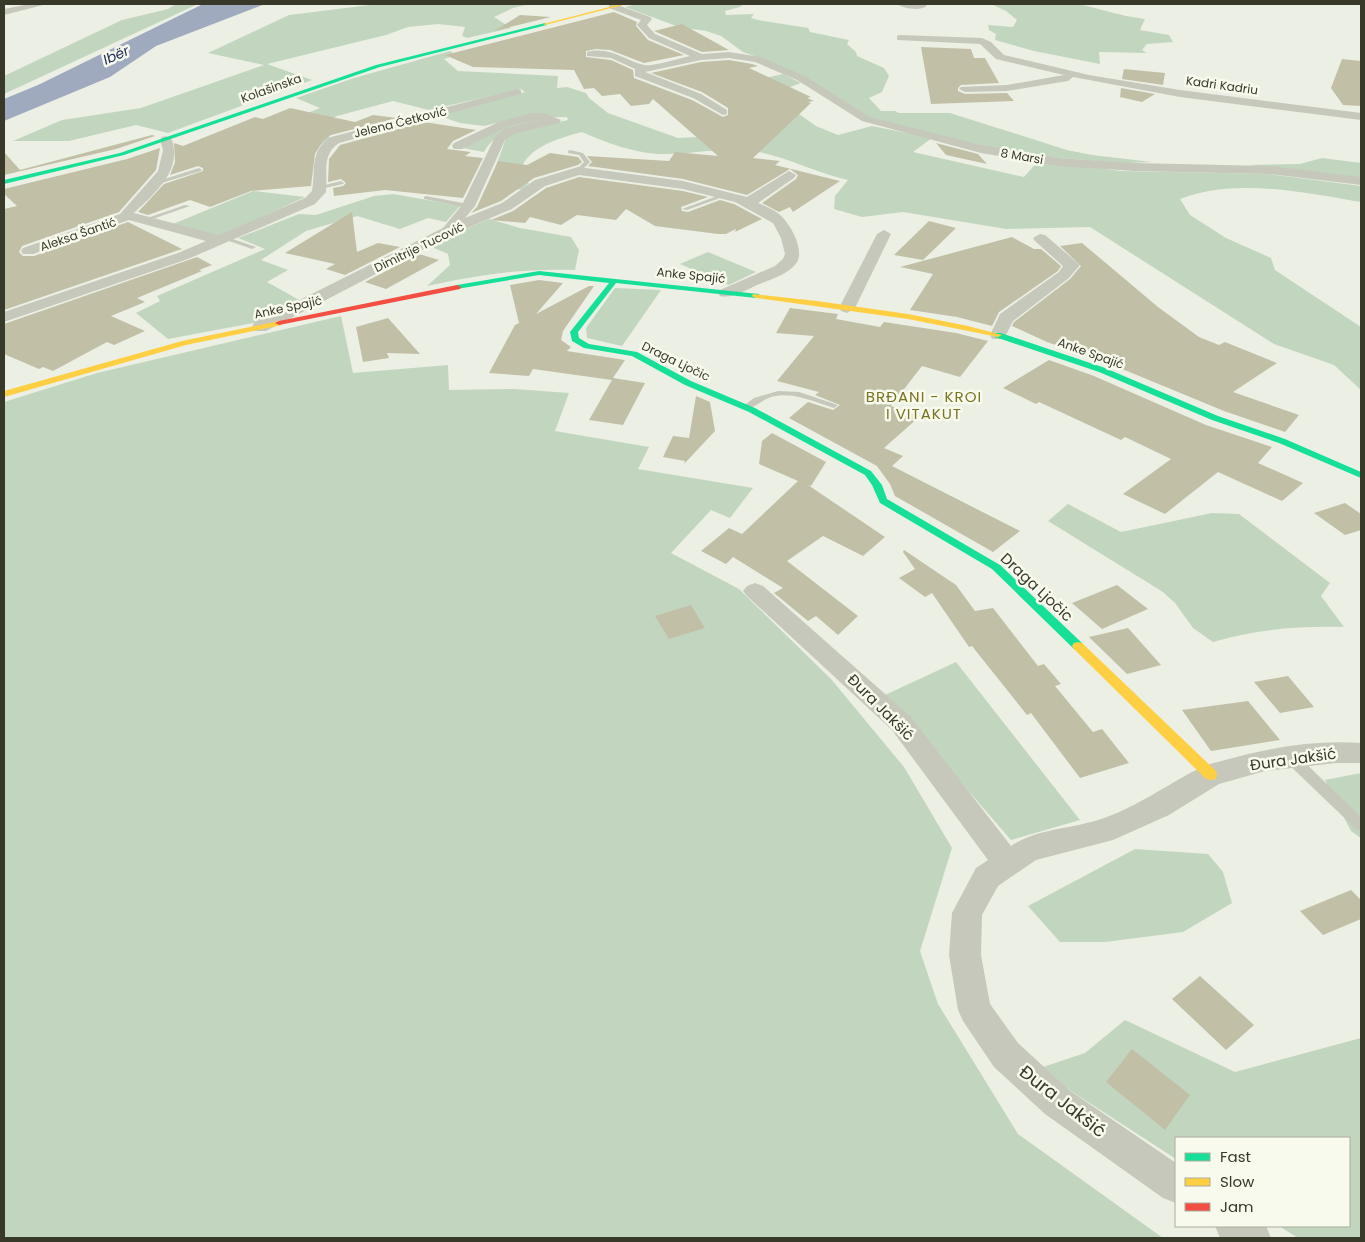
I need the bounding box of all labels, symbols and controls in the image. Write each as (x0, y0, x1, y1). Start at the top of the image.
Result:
water label: Ibër (100, 40, 133, 70)
street label: Kolašinska (238, 69, 304, 107)
street label: Kadri Kadriu (1185, 72, 1259, 98)
street label: Jelena Ćetković (352, 102, 448, 142)
street label: 8 Marsi (999, 144, 1045, 168)
street label: Aleksa Šantić (38, 213, 118, 255)
street label: Dimitrije Tucović (371, 218, 467, 276)
street label: Anke Spajić (656, 263, 726, 287)
street label: Anke Spajić (252, 292, 324, 322)
street label: Anke Spajić (1056, 333, 1126, 373)
street label: Draga Ljočic (639, 337, 713, 385)
district label: BRĐANI - KROI I VITAKUT (866, 386, 982, 424)
street label: Draga Ljočic (996, 548, 1078, 626)
street label: Ðura Jakšić (843, 669, 919, 745)
street label: Ðura Jakšić (1249, 743, 1337, 775)
street label: Ðura Jakšić (1014, 1059, 1112, 1143)
legend (1175, 1137, 1350, 1227)
text: Fast (1220, 1146, 1251, 1167)
text: Slow (1220, 1171, 1255, 1192)
text: Jam (1220, 1196, 1254, 1217)

